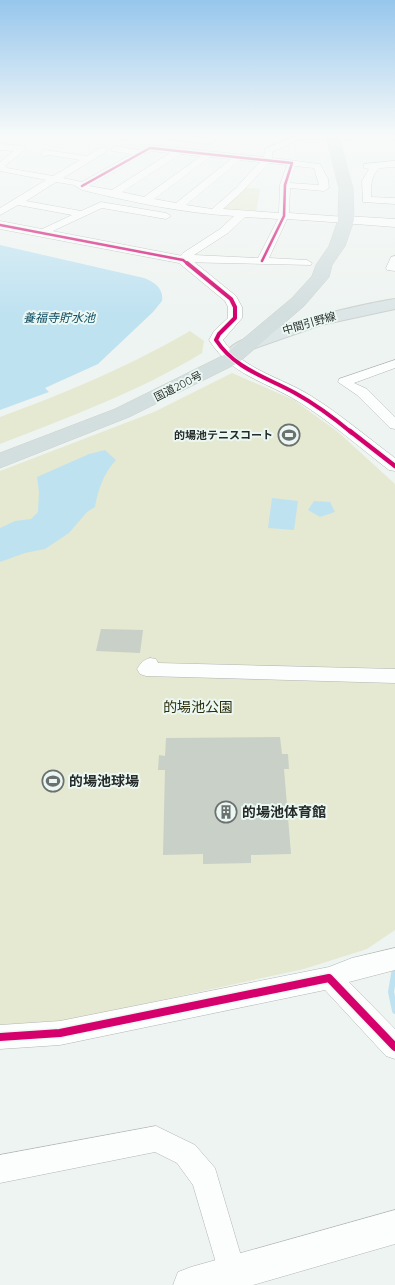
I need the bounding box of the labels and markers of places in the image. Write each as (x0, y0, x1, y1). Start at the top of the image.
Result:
sports icon: 的場池テニスコート (277, 423, 301, 447)
place label: 的場池テニスコート (174, 428, 273, 442)
sports icon: 的場池球場 (41, 769, 65, 793)
place label: 的場池球場 (69, 772, 139, 790)
building icon: 的場池体育館 (214, 800, 238, 824)
place label: 的場池体育館 (242, 803, 326, 821)

